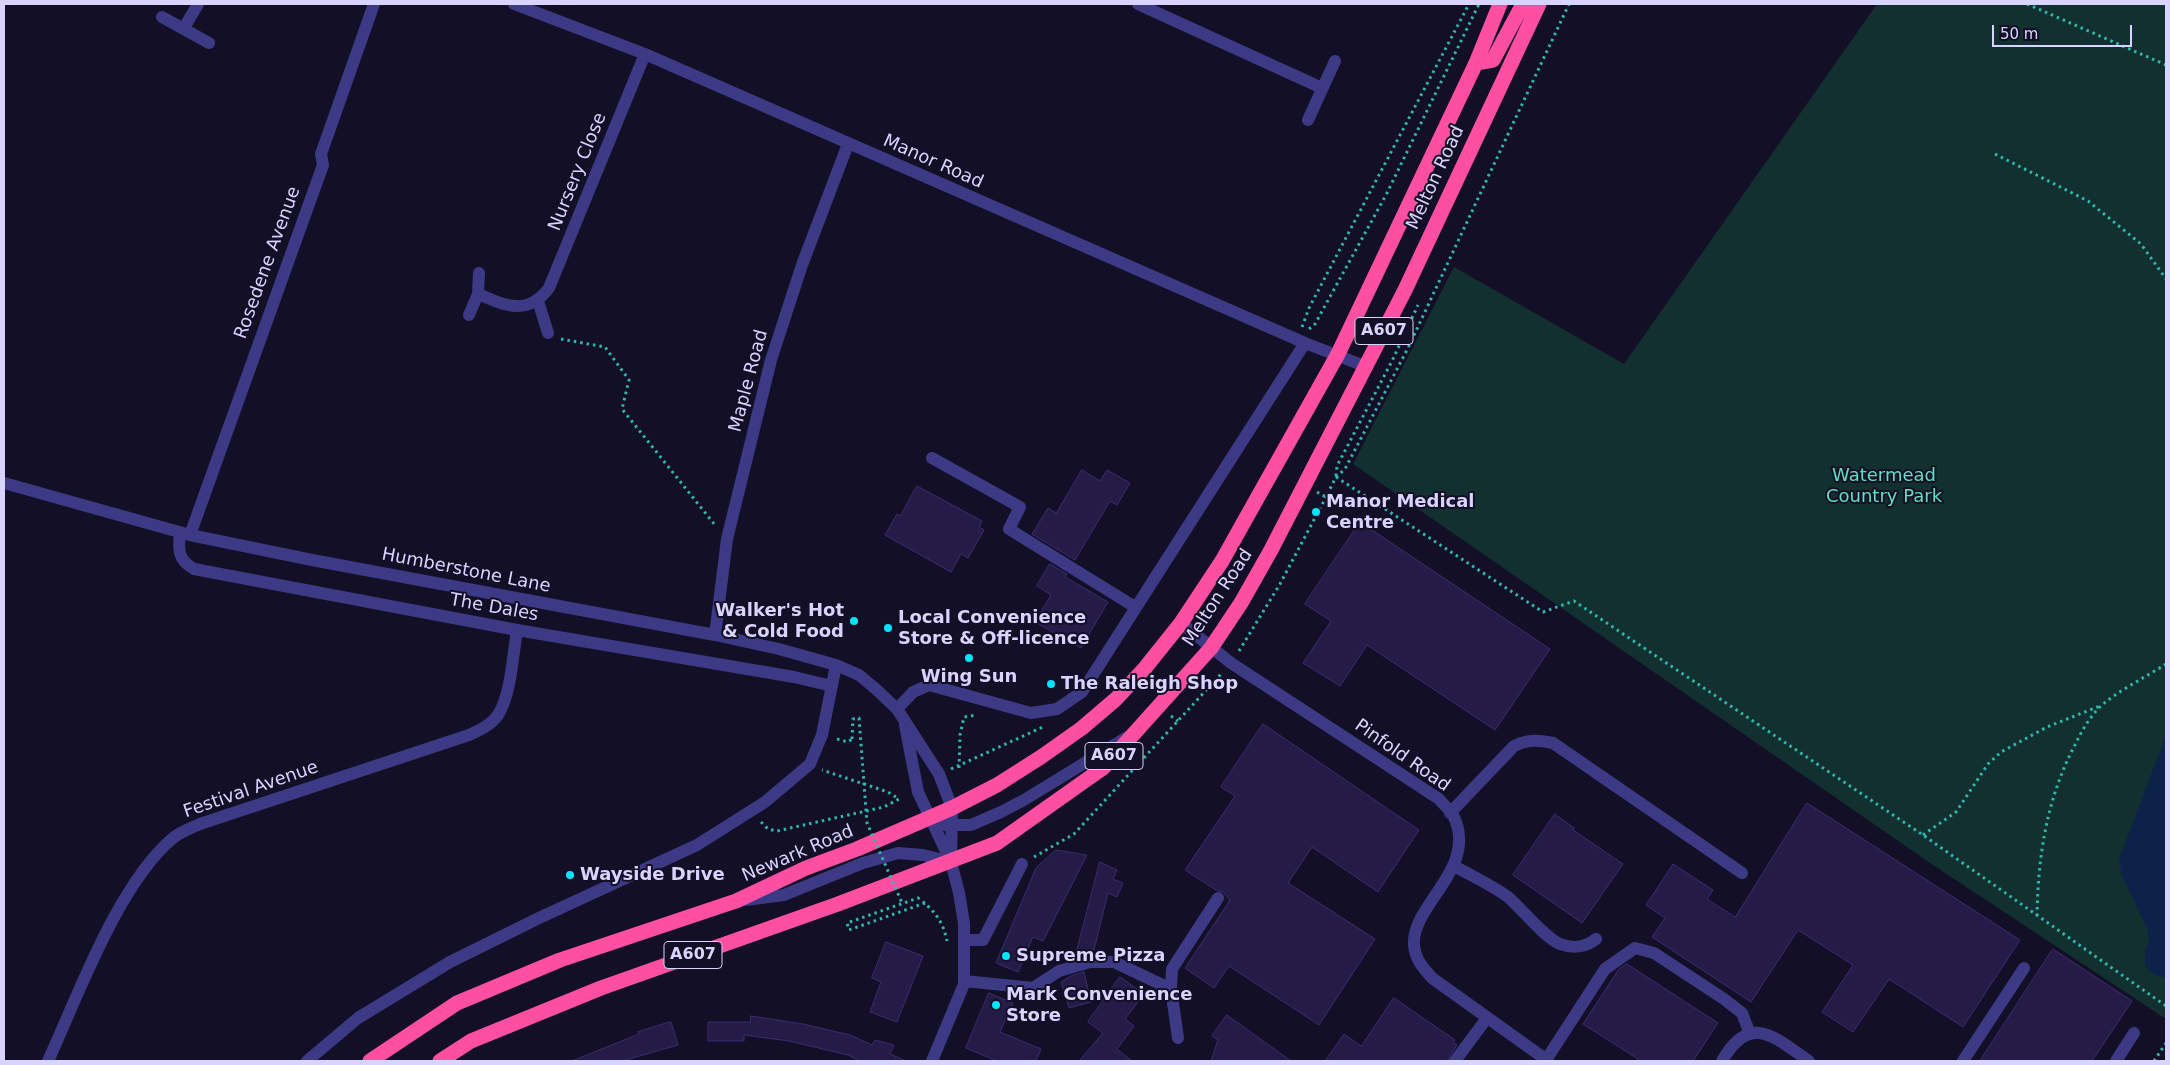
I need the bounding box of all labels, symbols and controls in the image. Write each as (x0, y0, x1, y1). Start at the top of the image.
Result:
scale bar (1995, 15, 2135, 47)
text: 50 m (2000, 25, 2038, 43)
street label: Nursery Close (544, 110, 612, 234)
street label: Melton Road (1403, 123, 1469, 233)
street label: Manor Road (880, 130, 986, 194)
street label: Rosedene Avenue (230, 184, 306, 342)
road number: A607 (1355, 318, 1413, 344)
street label: Maple Road (725, 328, 773, 434)
park label: Watermead Country Park (1826, 465, 1942, 508)
place label: Manor Medical Centre (1326, 491, 1475, 534)
marker: Manor Medical Centre (1310, 506, 1322, 518)
street label: Humberstone Lane (380, 544, 552, 598)
street label: Melton Road (1178, 545, 1258, 651)
street label: The Dales (448, 590, 540, 626)
place label: Walker's Hot & Cold Food (715, 600, 844, 642)
place label: Local Convenience Store & Off-licence (898, 607, 1090, 650)
marker: Walker's Hot & Cold Food (848, 615, 860, 627)
marker: Local Convenience Store & Off-licence (882, 622, 894, 634)
marker: Wing Sun (963, 652, 975, 664)
place label: Wing Sun (921, 666, 1017, 688)
place label: The Raleigh Shop (1061, 673, 1238, 695)
marker: The Raleigh Shop (1045, 678, 1057, 690)
street label: Pinfold Road (1350, 715, 1454, 797)
road number: A607 (1085, 742, 1143, 769)
street label: Festival Avenue (181, 757, 321, 823)
street label: Newark Road (739, 821, 857, 887)
place label: Wayside Drive (580, 864, 725, 886)
marker: Wayside Drive (564, 869, 576, 881)
road number: A607 (664, 942, 722, 968)
place label: Supreme Pizza (1016, 945, 1165, 967)
marker: Supreme Pizza (1000, 950, 1012, 962)
place label: Mark Convenience Store (1006, 984, 1192, 1026)
marker: Mark Convenience Store (990, 999, 1002, 1011)

